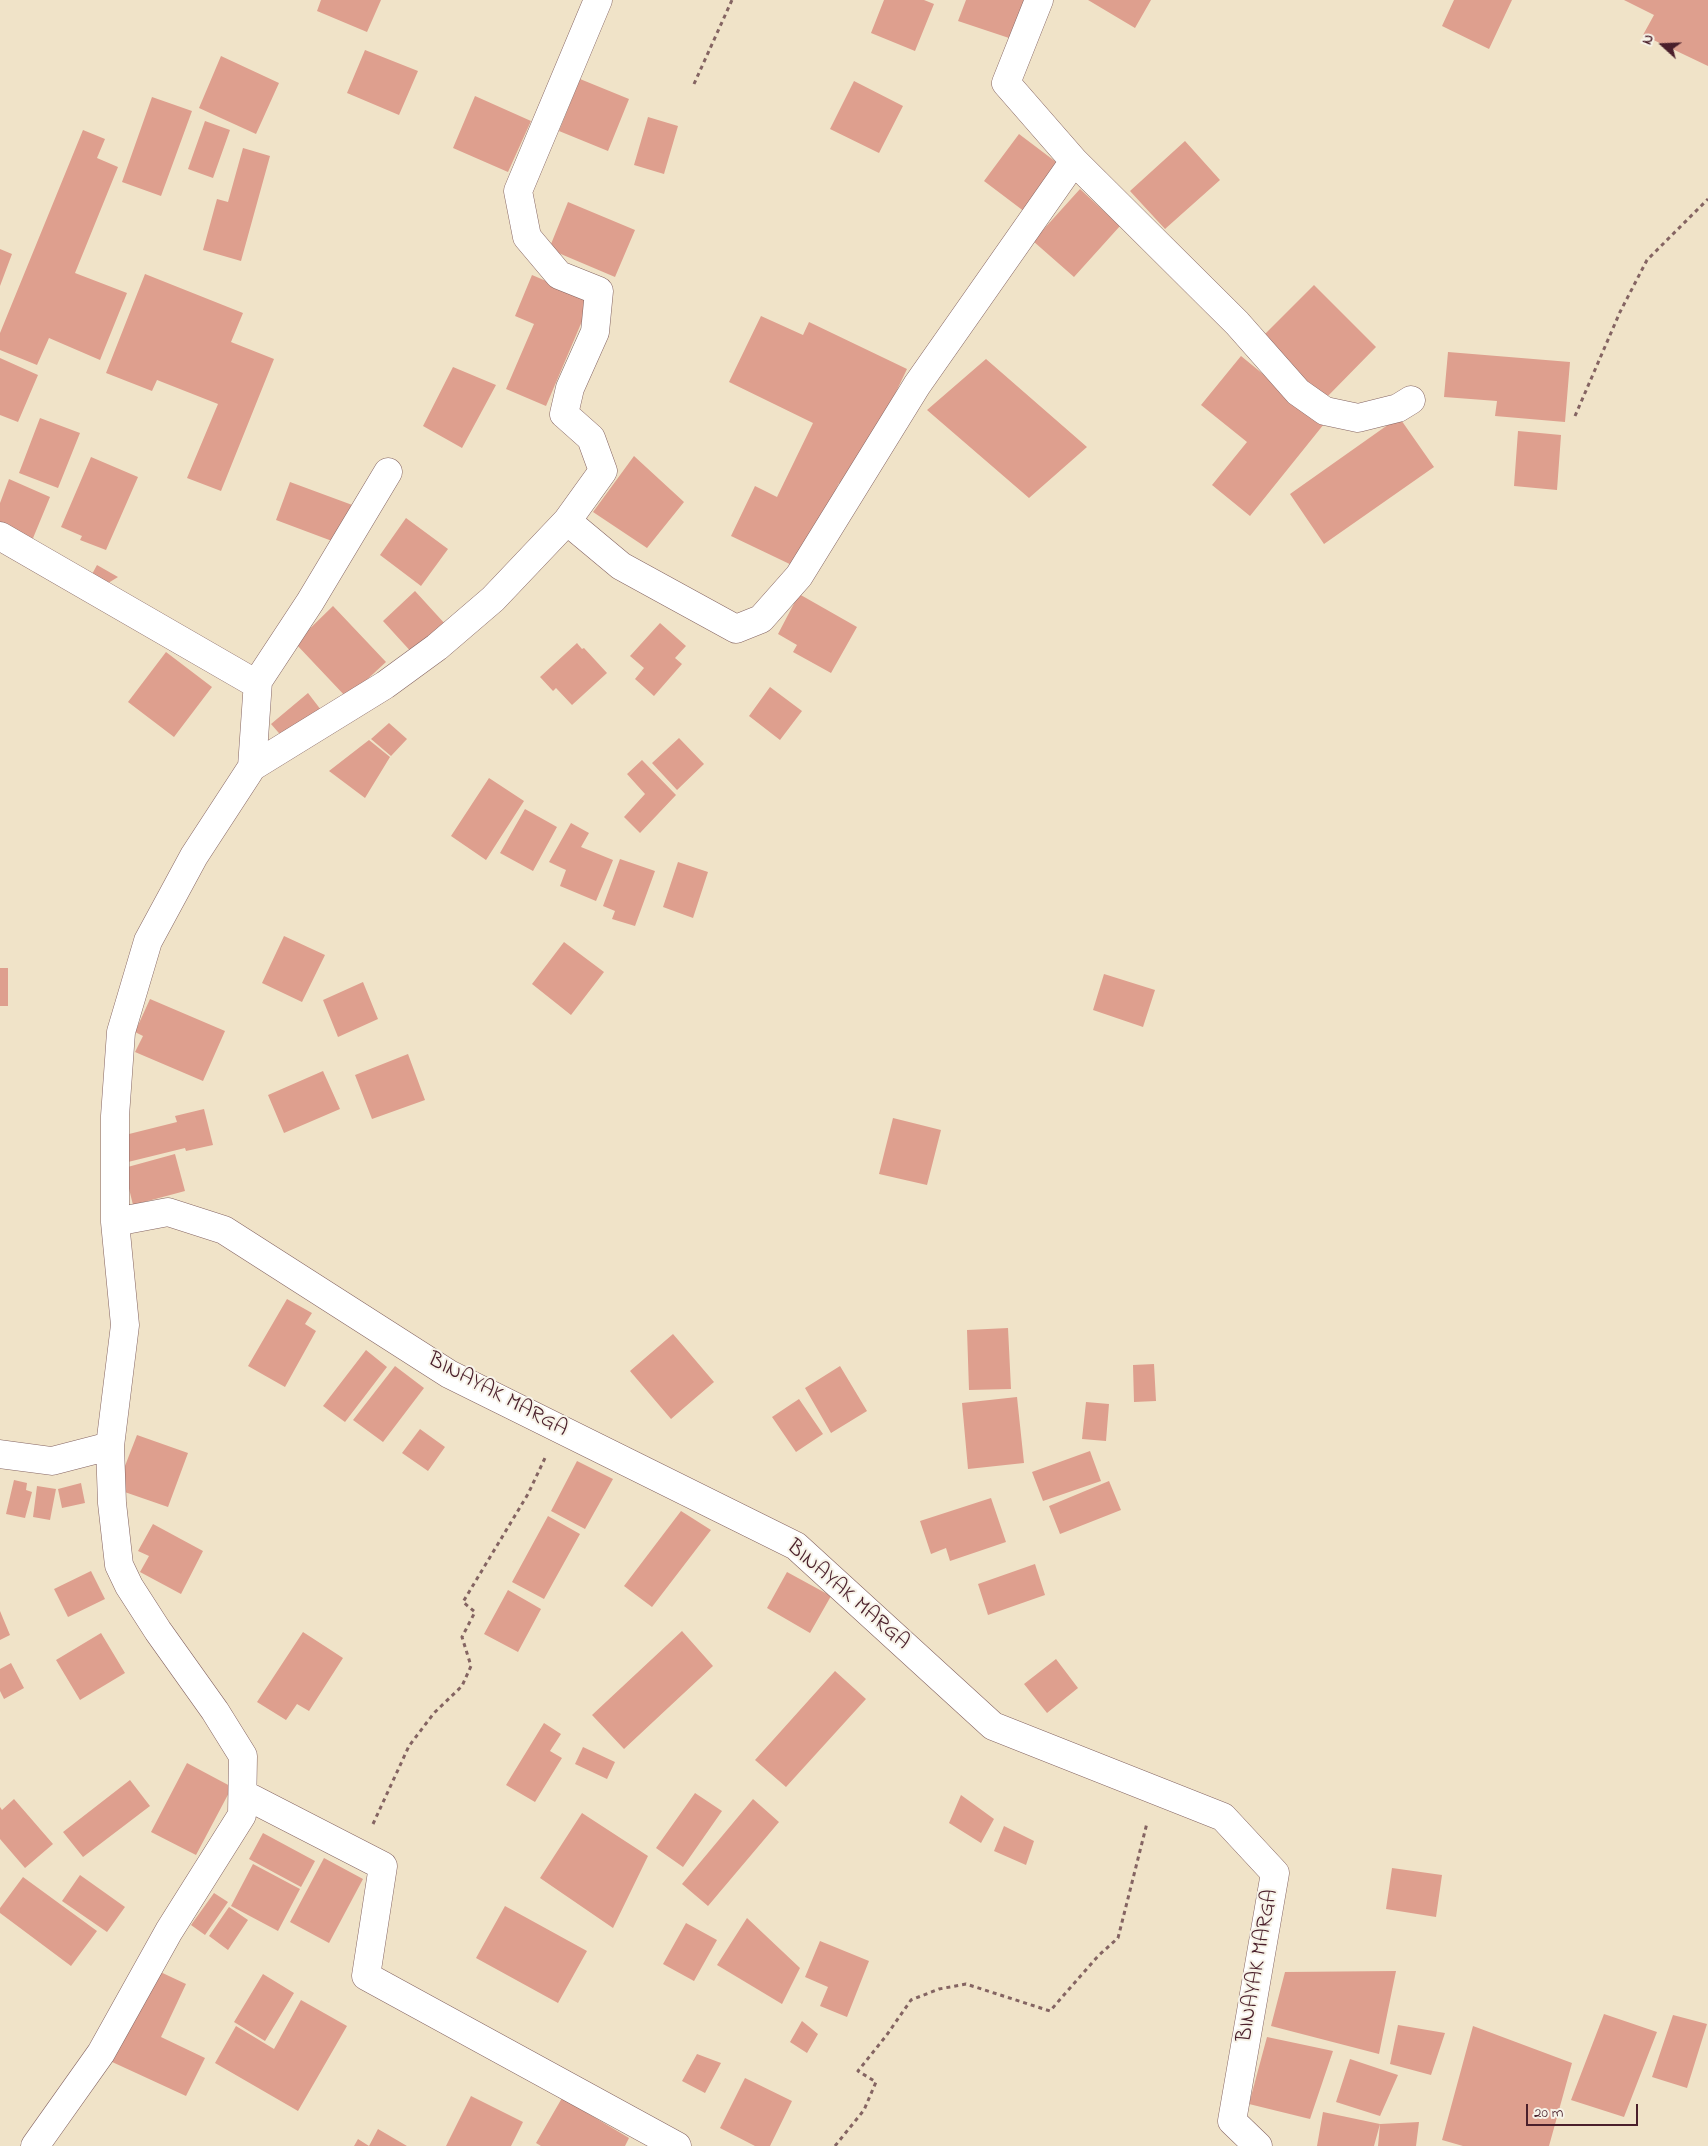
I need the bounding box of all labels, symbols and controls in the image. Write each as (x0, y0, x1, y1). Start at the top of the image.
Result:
north arrow (1638, 20, 1688, 70)
text: N (1637, 32, 1660, 48)
street label: BINAYAK MARGA (422, 1348, 572, 1444)
street label: BINAYAK MARGA (780, 1535, 914, 1657)
street label: BINAYAK MARGA (1233, 1887, 1285, 2045)
scale bar (1528, 2094, 1640, 2126)
text: 20 m (1534, 2102, 1563, 2124)

